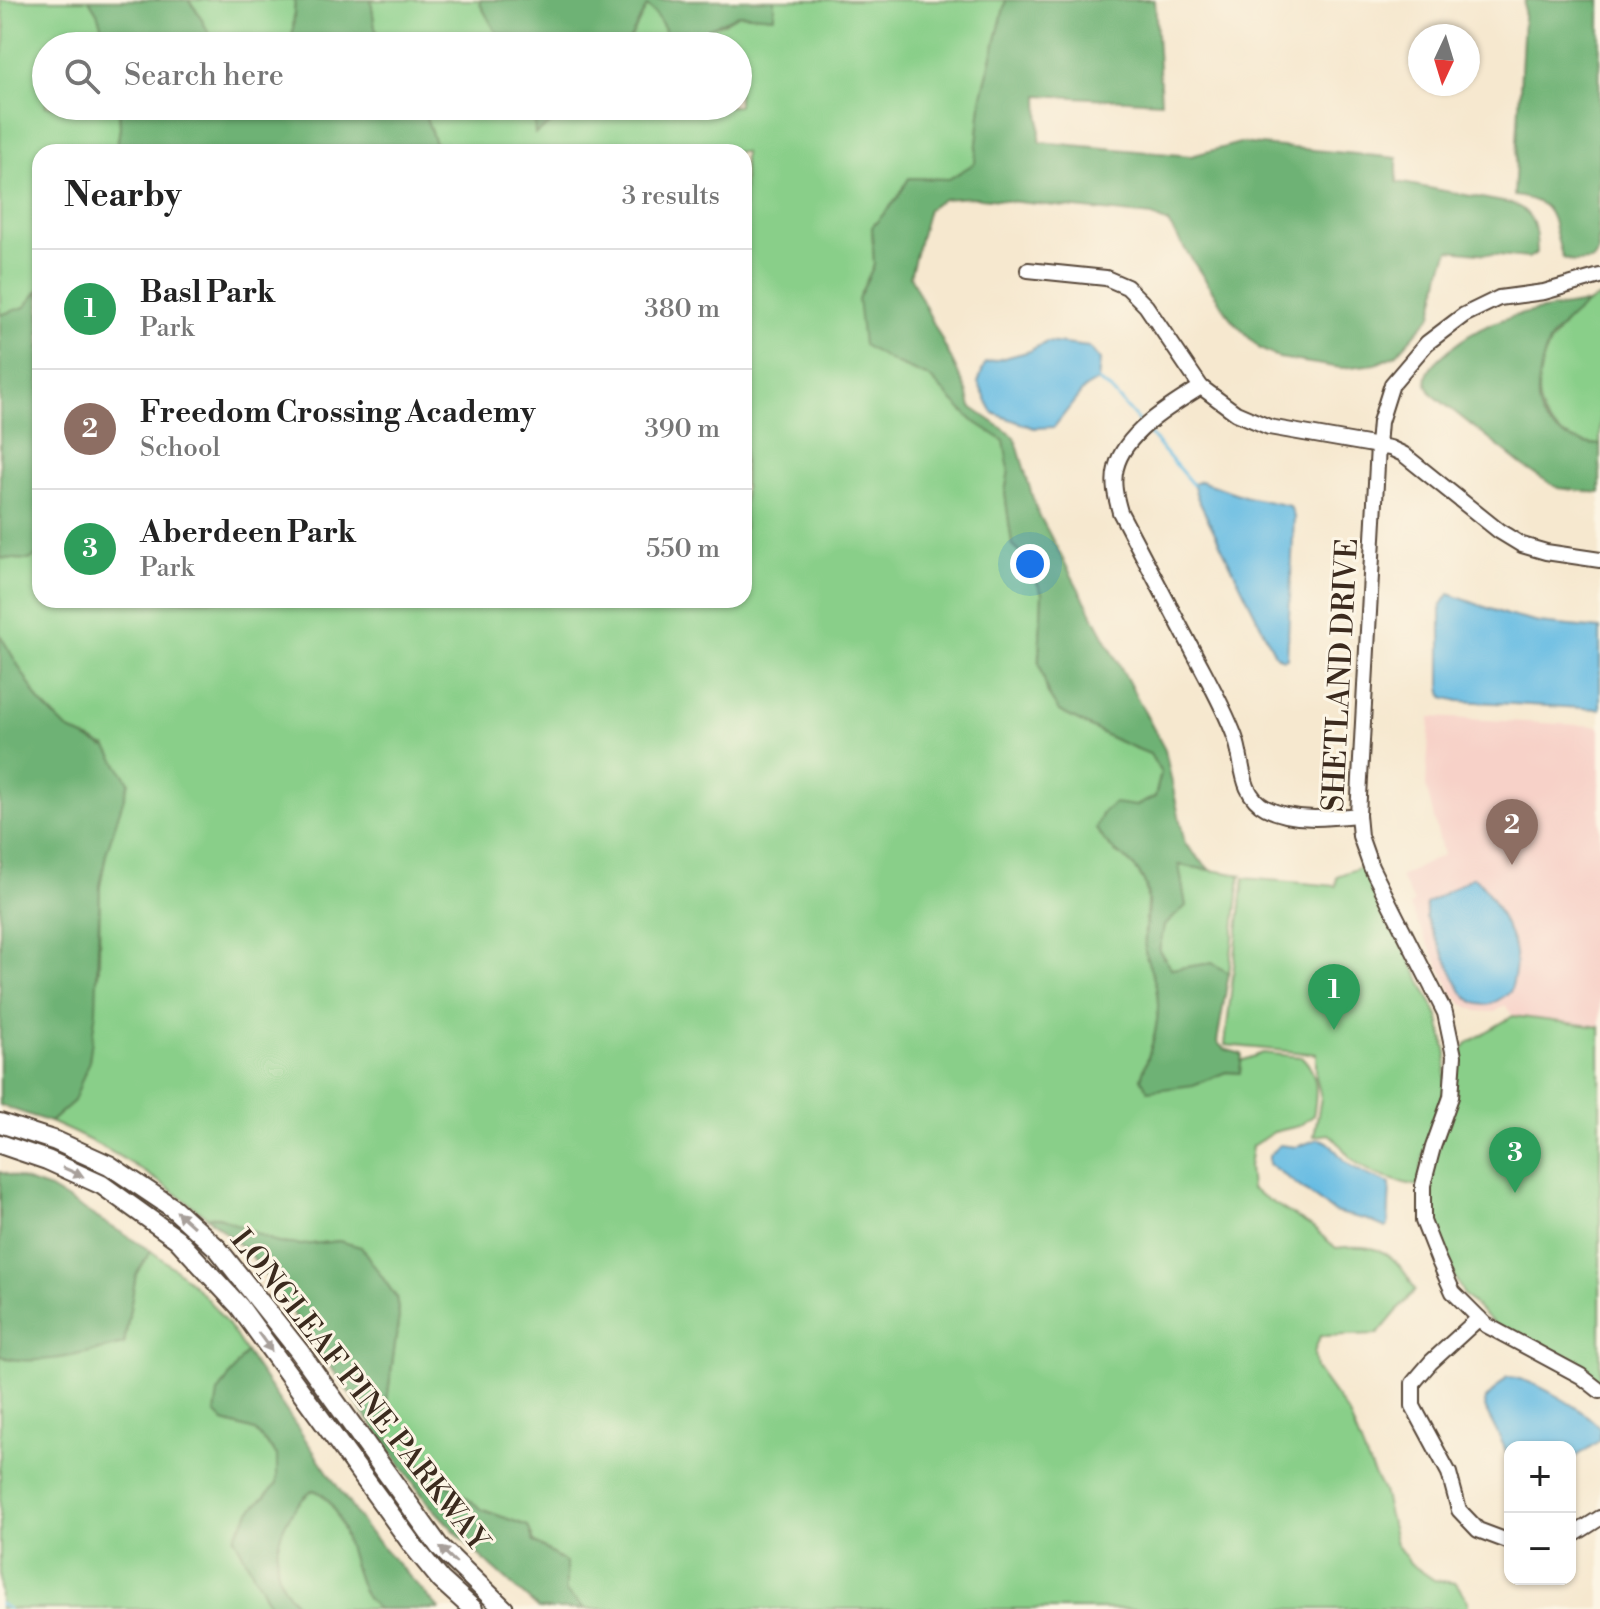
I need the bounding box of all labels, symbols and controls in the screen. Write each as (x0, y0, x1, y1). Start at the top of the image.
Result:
north arrow (1408, 24, 1480, 96)
search box (32, 32, 752, 120)
icon: search (60, 54, 104, 98)
text: Search here (124, 57, 284, 95)
text: Nearby (64, 175, 182, 217)
text: 3 results (622, 180, 720, 212)
text: Basl Park (140, 274, 275, 312)
text: 1 (84, 293, 96, 325)
text: 380 m (644, 293, 720, 325)
text: Park (140, 312, 194, 344)
text: Freedom Crossing Academy (140, 394, 535, 432)
text: 2 (82, 413, 98, 445)
text: 390 m (645, 413, 720, 445)
text: School (140, 432, 220, 464)
text: Aberdeen Park (140, 514, 356, 552)
text: 3 (82, 533, 98, 565)
text: 550 m (646, 533, 720, 565)
street label: SHETLAND DRIVE (1315, 537, 1367, 813)
your location (1010, 544, 1050, 584)
text: Park (140, 552, 194, 584)
pin: 2 (1486, 799, 1538, 865)
pin: 1 (1308, 964, 1360, 1030)
pin: 3 (1489, 1127, 1541, 1193)
one-way arrow (61, 1165, 85, 1178)
one-way arrow (176, 1210, 195, 1228)
street label: LONGLEAF PINE PARKWAY (222, 1222, 498, 1560)
one-way arrow (257, 1331, 272, 1352)
map controls (1504, 1441, 1576, 1585)
button: + (1504, 1441, 1576, 1513)
button: − (1504, 1513, 1576, 1585)
one-way arrow (439, 1546, 458, 1565)

